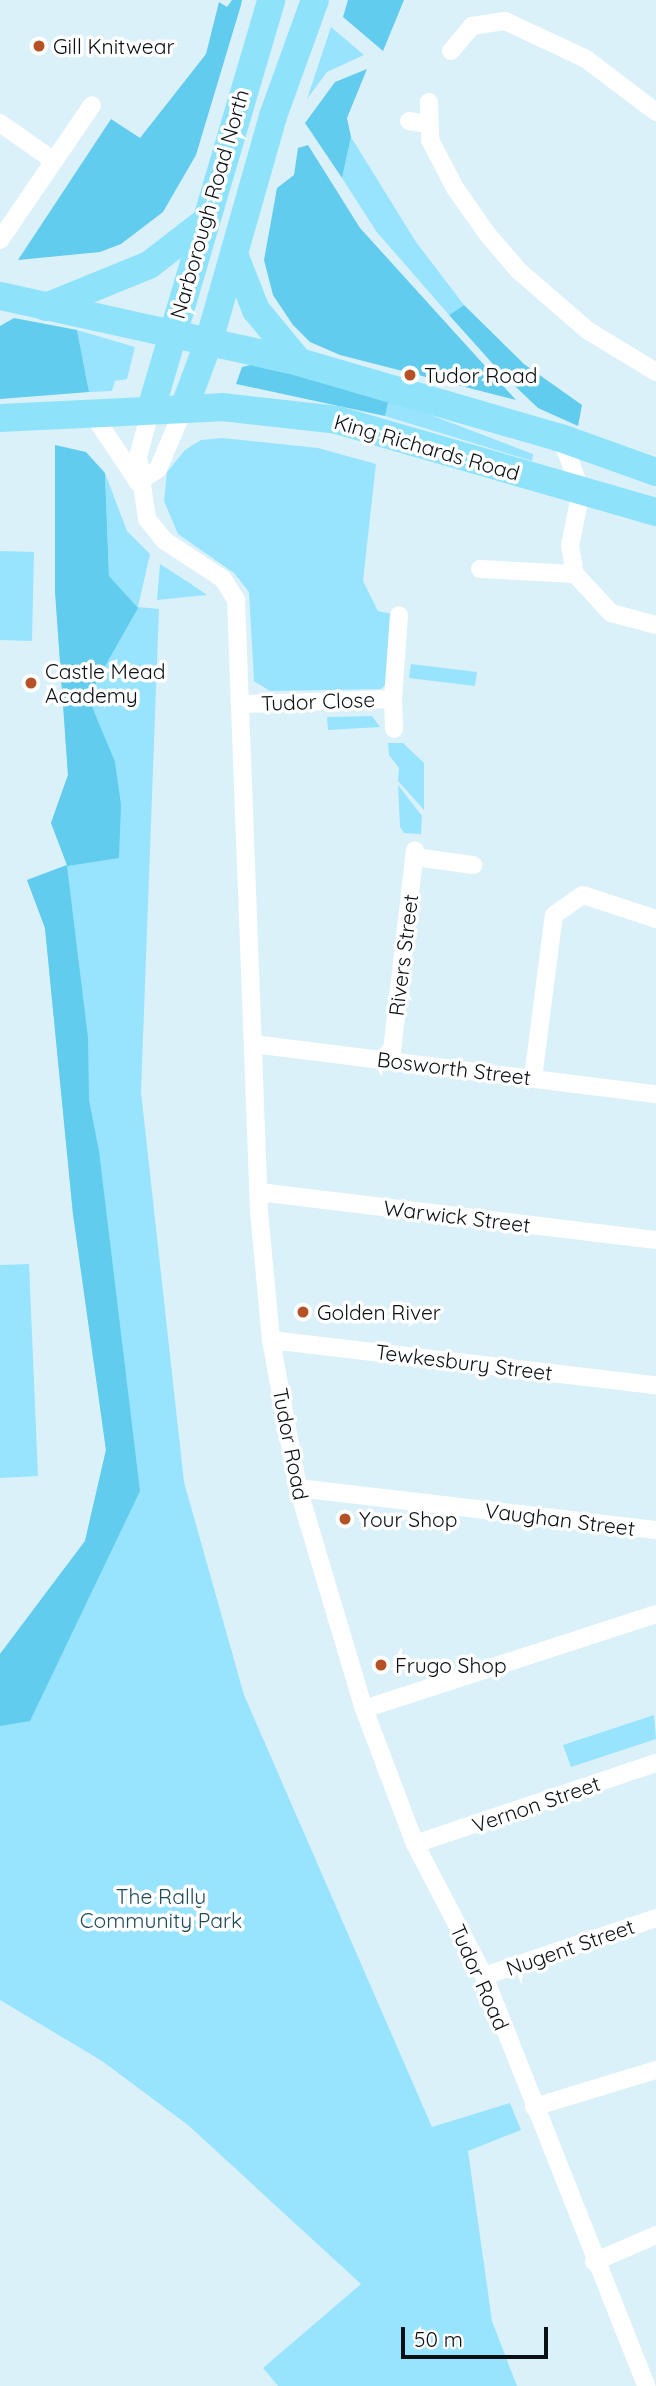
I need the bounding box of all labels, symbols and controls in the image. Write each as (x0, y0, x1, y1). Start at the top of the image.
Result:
place label: Gill Knitwear (53, 33, 175, 59)
marker: Gill Knitwear (31, 38, 47, 54)
street label: Narborough Road North (164, 86, 254, 322)
place label: Tudor Road (424, 362, 537, 388)
marker: Tudor Road (402, 367, 418, 383)
street label: King Richards Road (331, 408, 523, 486)
place label: Castle Mead Academy (45, 658, 165, 708)
marker: Castle Mead Academy (23, 675, 39, 691)
street label: Tudor Close (261, 686, 375, 716)
street label: Rivers Street (383, 893, 423, 1017)
street label: Bosworth Street (376, 1046, 532, 1090)
street label: Warwick Street (382, 1195, 532, 1237)
place label: Golden River (317, 1299, 441, 1325)
marker: Golden River (295, 1304, 311, 1320)
street label: Tewkesbury Street (374, 1339, 554, 1385)
street label: Tudor Road (268, 1386, 314, 1502)
street label: Vaughan Street (484, 1497, 636, 1541)
place label: Your Shop (359, 1506, 457, 1532)
marker: Your Shop (337, 1511, 353, 1527)
place label: Frugo Shop (395, 1652, 507, 1678)
marker: Frugo Shop (373, 1657, 389, 1673)
street label: Vernon Street (469, 1770, 603, 1838)
park label: The Rally Community Park (80, 1883, 242, 1933)
street label: Nugent Street (503, 1913, 637, 1981)
street label: Tudor Road (445, 1920, 515, 2034)
scale bar (404, 2312, 551, 2356)
text: 50 m (414, 2326, 463, 2352)

